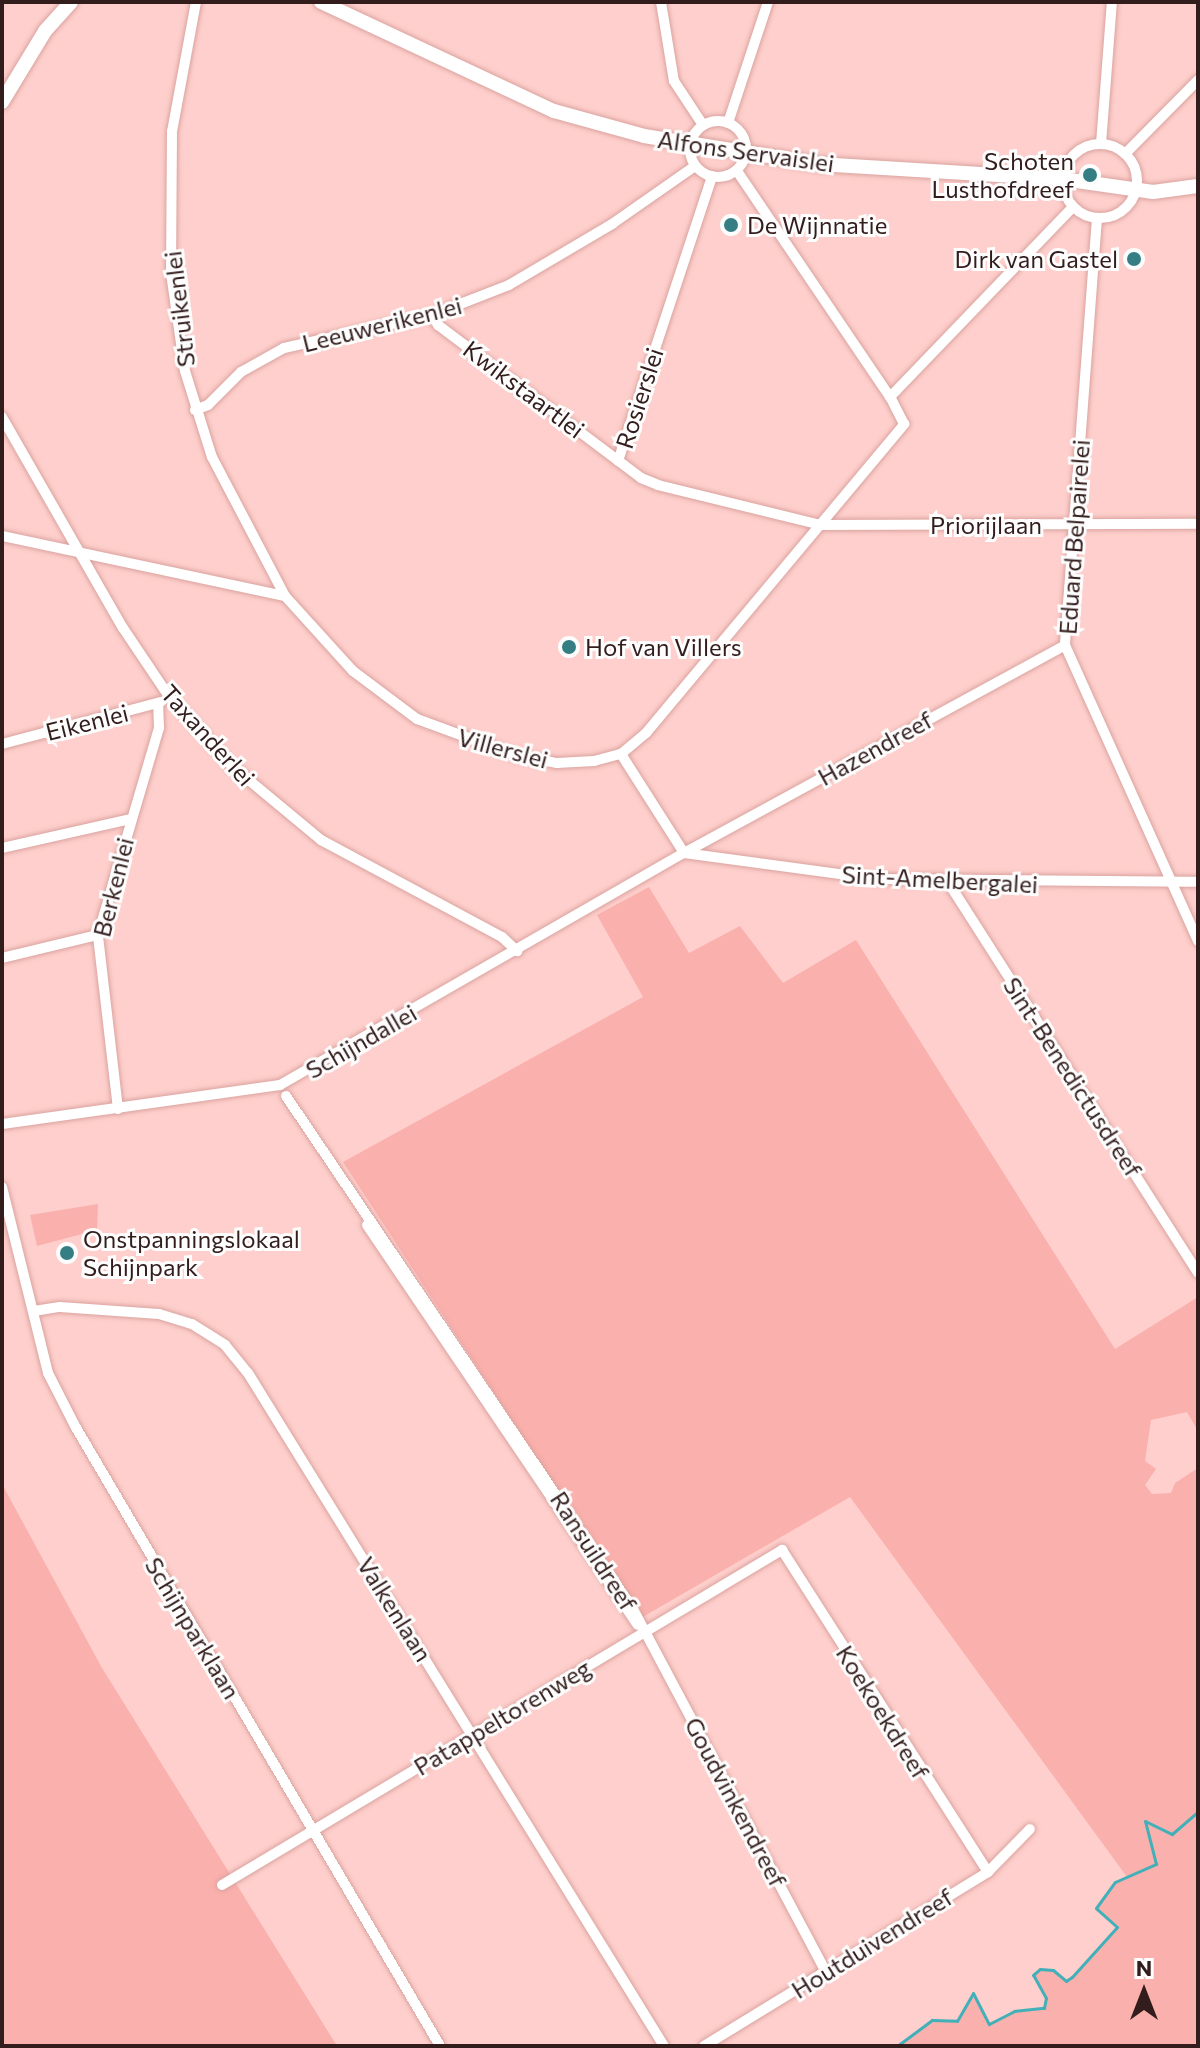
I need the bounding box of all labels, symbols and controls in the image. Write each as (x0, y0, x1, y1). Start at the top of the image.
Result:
street label: Alfons Servaislei (656, 124, 836, 178)
place label: Schoten Lusthofdreef (931, 147, 1074, 203)
marker: Schoten Lusthofdreef (1081, 166, 1099, 184)
place label: De Wijnnatie (747, 211, 887, 239)
marker: De Wijnnatie (722, 216, 740, 234)
place label: Dirk van Gastel (955, 245, 1118, 273)
street label: Struikenlei (158, 249, 200, 369)
marker: Dirk van Gastel (1125, 250, 1143, 268)
street label: Leeuwerikenlei (299, 290, 465, 358)
street label: Kwikstaartlei (458, 334, 590, 444)
street label: Rosierslei (609, 344, 669, 452)
street label: Eduard Belpairelei (1053, 438, 1095, 636)
street label: Priorijlaan (930, 511, 1042, 539)
place label: Hof van Villers (585, 633, 742, 661)
marker: Hof van Villers (560, 638, 578, 656)
street label: Taxanderlei (155, 679, 261, 791)
street label: Eikenlei (43, 698, 131, 746)
street label: Hazendreef (813, 705, 937, 791)
street label: Villerslei (455, 722, 551, 774)
street label: Berkenlei (87, 834, 139, 940)
street label: Sint-Amelbergalei (841, 859, 1039, 899)
street label: Sint-Benedictusdreef (998, 972, 1148, 1182)
street label: Schijndallei (300, 998, 422, 1084)
place label: Onstpanningslokaal Schijnpark (83, 1225, 300, 1281)
marker: Onstpanningslokaal Schijnpark (58, 1244, 76, 1262)
street label: Ransuildreef (545, 1486, 643, 1616)
street label: Valkenlaan (352, 1551, 438, 1667)
street label: Schijnparklaan (139, 1552, 247, 1704)
street label: Koekoekdreef (831, 1640, 935, 1784)
street label: Patappeltorenweg (408, 1653, 596, 1781)
street label: Goudvinkendreef (679, 1712, 793, 1892)
street label: Houtduivendreef (786, 1882, 958, 2004)
north arrow (1104, 1952, 1184, 2032)
text: N (1136, 1954, 1152, 1981)

